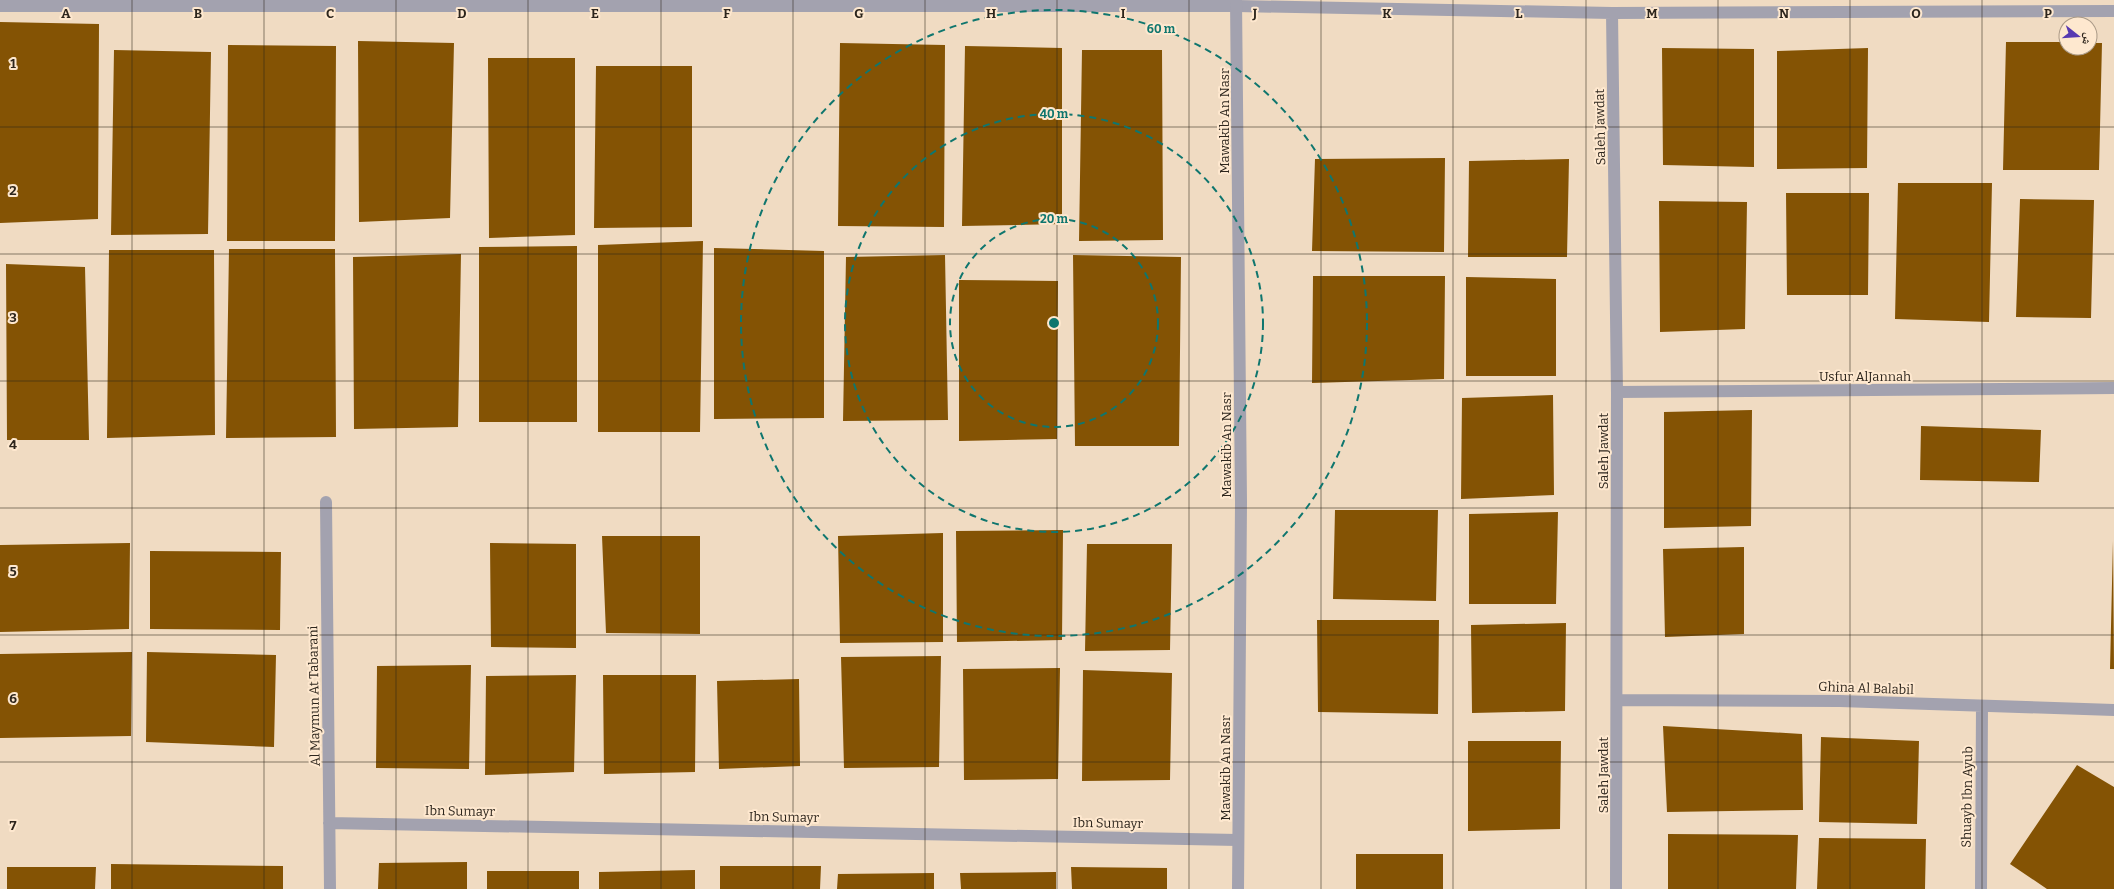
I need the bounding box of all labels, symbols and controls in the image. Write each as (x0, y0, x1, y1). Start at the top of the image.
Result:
text: A (61, 6, 71, 21)
text: B (194, 6, 202, 21)
text: C (326, 6, 334, 21)
text: D (457, 6, 467, 21)
text: E (591, 6, 599, 21)
text: F (723, 6, 731, 21)
text: G (854, 6, 864, 21)
text: H (986, 6, 996, 21)
text: I (1121, 6, 1126, 21)
text: J (1252, 6, 1258, 21)
text: K (1382, 6, 1392, 21)
text: L (1515, 6, 1523, 21)
text: M (1646, 6, 1658, 21)
text: N (1779, 6, 1789, 21)
text: O (1911, 6, 1921, 21)
text: P (2044, 6, 2052, 21)
north arrow (2058, 16, 2098, 56)
text: 60 m (1147, 22, 1176, 36)
text: ش (2078, 31, 2095, 47)
text: 1 (10, 56, 16, 71)
street label: Mawakib An Nasr (1217, 68, 1232, 174)
street label: Saleh Jawdat (1592, 88, 1608, 165)
text: 40 m (1040, 107, 1069, 121)
text: 2 (9, 183, 17, 198)
text: 20 m (1040, 212, 1069, 226)
text: 3 (9, 310, 17, 325)
centre of rings (1047, 316, 1061, 330)
street label: Usfur AlJannah (1819, 369, 1911, 384)
street label: Mawakib An Nasr (1219, 392, 1234, 498)
street label: Saleh Jawdat (1596, 412, 1611, 489)
text: 4 (9, 437, 17, 452)
text: 5 (9, 564, 17, 579)
street label: Al Maymun At Tabarani (305, 625, 323, 767)
street label: Ghina Al Balabil (1818, 679, 1914, 697)
text: 6 (9, 691, 17, 706)
street label: Mawakib An Nasr (1218, 715, 1233, 821)
street label: Saleh Jawdat (1596, 736, 1611, 813)
street label: Shuayb Ibn Ayub (1959, 746, 1975, 848)
street label: Ibn Sumayr (425, 803, 495, 819)
street label: Ibn Sumayr (749, 809, 819, 825)
street label: Ibn Sumayr (1073, 815, 1143, 831)
text: 7 (10, 818, 17, 833)

